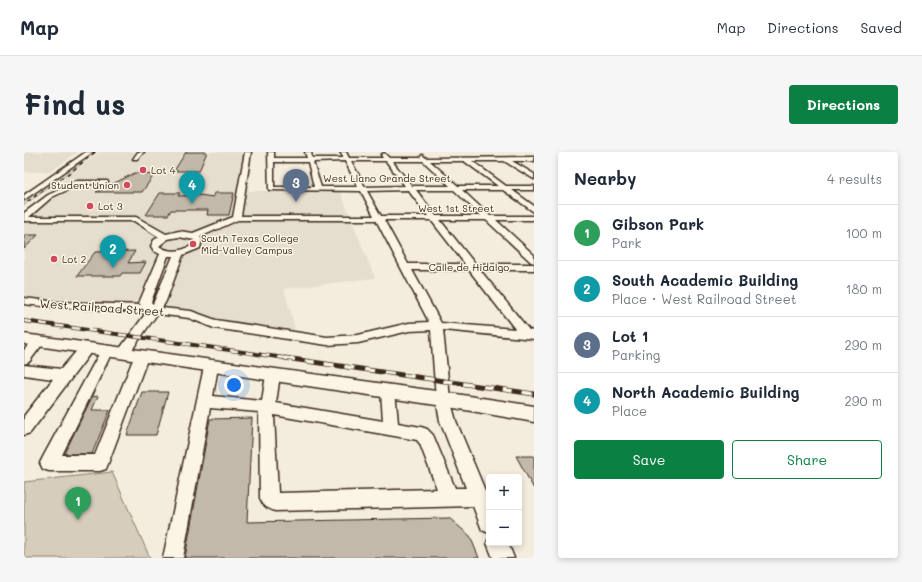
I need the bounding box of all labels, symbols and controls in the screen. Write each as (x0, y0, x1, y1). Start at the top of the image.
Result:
text: Map (20, 15, 59, 40)
text: Map (717, 18, 745, 37)
text: Directions (767, 18, 838, 37)
text: Saved (860, 18, 902, 37)
button: Directions (789, 85, 898, 124)
text: Find us (24, 86, 125, 122)
place label: Lot 4 (151, 163, 176, 177)
marker: Lot 4 (138, 165, 148, 175)
text: Nearby (574, 167, 636, 189)
pin: 3 (283, 169, 309, 202)
text: 4 results (827, 170, 882, 187)
pin: 4 (179, 171, 205, 204)
street label: West Llano Grande Street (323, 171, 451, 185)
place label: Student Union (51, 178, 119, 192)
marker: Student Union (122, 180, 132, 190)
place label: Lot 3 (98, 199, 123, 213)
marker: Lot 3 (85, 201, 95, 211)
street label: West 1st Street (418, 201, 494, 215)
text: Gibson Park (612, 214, 704, 234)
text: 1 (584, 224, 590, 241)
text: 100 m (846, 224, 882, 241)
place label: South Texas College Mid-Valley Campus (201, 231, 299, 257)
text: Park (612, 234, 641, 251)
pin: 2 (100, 235, 126, 268)
marker: South Texas College Mid-Valley Campus (188, 239, 198, 249)
place label: Lot 2 (62, 252, 86, 266)
marker: Lot 2 (49, 254, 59, 264)
street label: Calle de Hidalgo (429, 260, 509, 274)
text: South Academic Building (612, 270, 798, 290)
text: 2 (583, 280, 591, 297)
text: 180 m (846, 280, 882, 297)
text: Place · West Railroad Street (612, 290, 796, 307)
street label: West Railroad Street (39, 295, 165, 319)
text: Lot 1 (612, 326, 649, 346)
text: 3 (583, 336, 591, 353)
text: 290 m (845, 336, 882, 353)
text: Parking (612, 346, 660, 363)
your location (224, 375, 244, 395)
text: North Academic Building (612, 382, 799, 402)
text: 4 (583, 392, 591, 409)
text: 290 m (845, 392, 882, 409)
text: Place (612, 402, 647, 419)
button: Save (574, 440, 724, 479)
button: Share (732, 440, 882, 479)
map controls (486, 474, 522, 546)
button: + (486, 474, 522, 510)
pin: 1 (65, 487, 91, 520)
button: − (486, 510, 522, 546)

